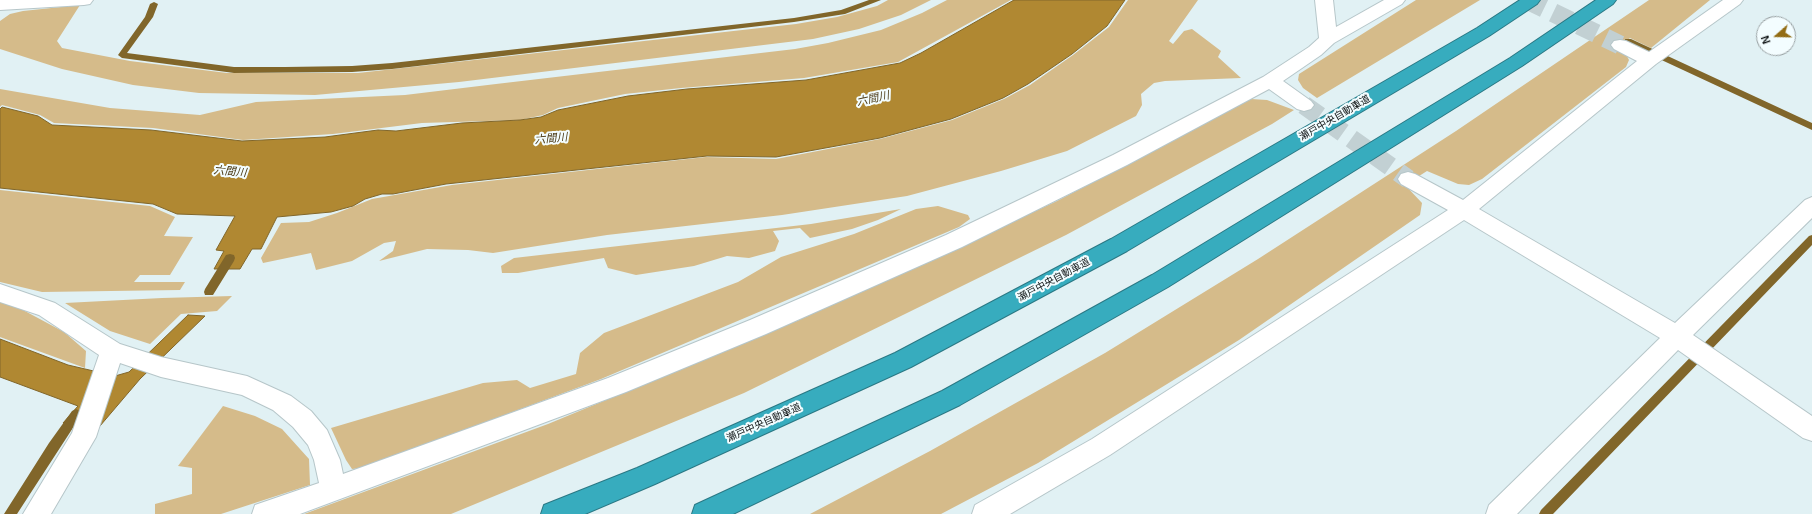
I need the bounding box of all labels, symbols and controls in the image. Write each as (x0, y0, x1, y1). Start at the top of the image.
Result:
north arrow (1756, 16, 1796, 56)
text: N (1759, 34, 1773, 46)
water label: 六間川 (855, 89, 891, 109)
street label: 瀬戸中央自動車道 (1297, 93, 1373, 143)
water label: 六間川 (534, 131, 568, 147)
water label: 六間川 (213, 164, 247, 180)
street label: 瀬戸中央自動車道 (1016, 256, 1092, 304)
street label: 瀬戸中央自動車道 (725, 401, 803, 445)

